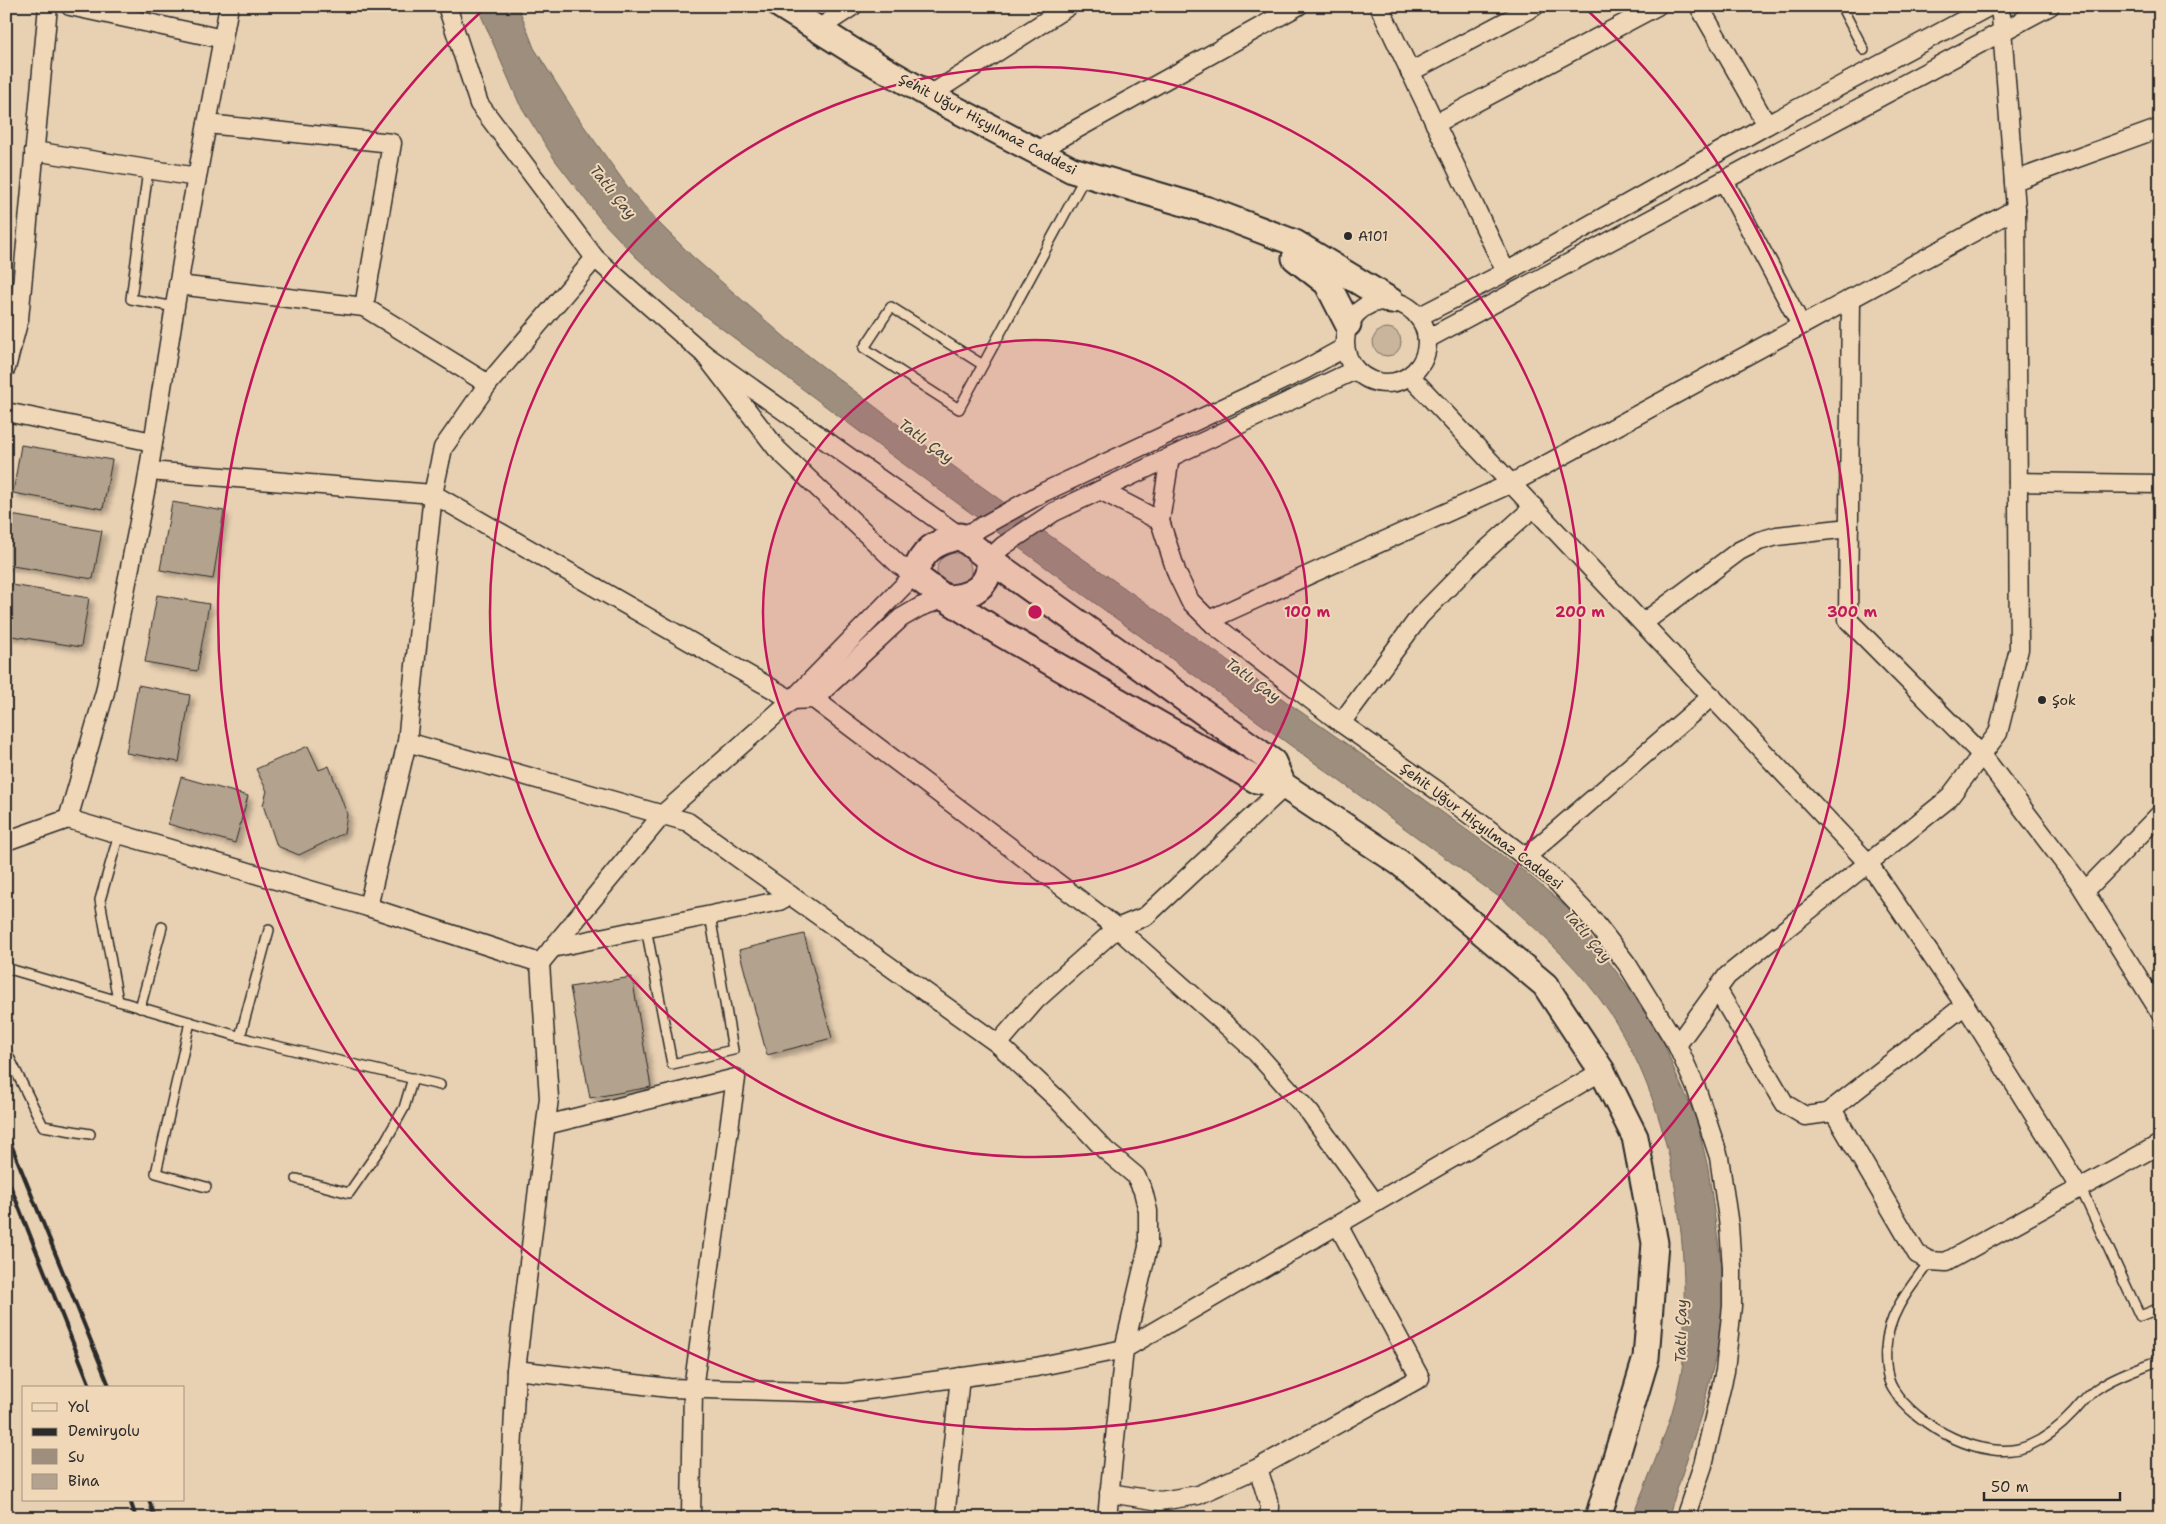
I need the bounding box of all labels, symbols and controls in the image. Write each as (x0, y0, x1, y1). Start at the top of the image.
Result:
street label: Şehit Uğur Hiçyılmaz Caddesi (896, 69, 1080, 179)
water label: Tatlı Çay (585, 161, 641, 223)
place label: A101 (1358, 227, 1388, 245)
marker: A101 (1342, 230, 1354, 242)
water label: Tatlı Çay (894, 414, 958, 468)
text: 100 m (1284, 602, 1330, 622)
text: 200 m (1555, 602, 1605, 622)
text: 300 m (1827, 602, 1877, 622)
centre of rings (1026, 603, 1044, 621)
water label: Tatlı Çay (1221, 653, 1285, 707)
place label: Şok (2052, 691, 2076, 709)
marker: Şok (2036, 694, 2048, 706)
street label: Şehit Uğur Hiçyılmaz Caddesi (1397, 759, 1567, 893)
water label: Tatlı Çay (1560, 905, 1616, 967)
water label: Tatlı Çay (1670, 1299, 1692, 1363)
legend (22, 1386, 185, 1502)
text: Yol (68, 1397, 90, 1417)
text: Demiryolu (68, 1421, 140, 1441)
text: Su (68, 1447, 85, 1467)
scale bar (1984, 1469, 2120, 1501)
text: Bina (68, 1471, 100, 1491)
text: 50 m (1991, 1477, 2029, 1497)

